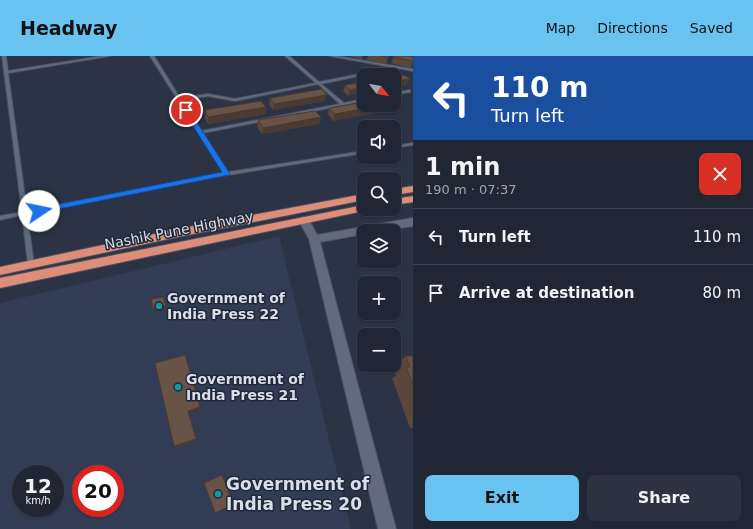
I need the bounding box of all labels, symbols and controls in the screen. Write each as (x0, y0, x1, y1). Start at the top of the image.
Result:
text: Headway (20, 17, 117, 39)
text: Map (546, 20, 575, 36)
text: Directions (597, 20, 668, 36)
text: Saved (690, 20, 733, 36)
north arrow (357, 68, 401, 112)
map controls (357, 68, 401, 372)
text: 110 m (491, 71, 588, 104)
icon: left (425, 72, 477, 124)
pin (169, 93, 203, 127)
icon: arrive (175, 99, 197, 121)
text: Turn left (491, 105, 564, 126)
button: sound (357, 120, 401, 164)
text: 1 min (425, 153, 500, 181)
button: close (699, 153, 741, 195)
button: search (357, 172, 401, 216)
text: 190 m · 07:37 (425, 182, 516, 197)
position arrow (18, 190, 60, 232)
street label: Nashik Pune Highway (103, 208, 255, 252)
button: layers (357, 224, 401, 268)
icon: left (425, 226, 447, 248)
text: Turn left (459, 228, 531, 246)
text: 110 m (693, 228, 741, 246)
button: + (357, 276, 401, 320)
icon: arrive (425, 282, 447, 304)
text: Arrive at destination (459, 284, 634, 302)
text: 80 m (703, 284, 741, 302)
place label: Government of India Press 22 (167, 290, 286, 322)
marker: Government of India Press 22 (154, 301, 164, 311)
button: − (357, 328, 401, 372)
place label: Government of India Press 21 (186, 371, 305, 403)
marker: Government of India Press 21 (173, 382, 183, 392)
speed limit sign: 20 (72, 465, 124, 517)
text: 12 (24, 474, 52, 498)
place label: Government of India Press 20 (226, 474, 370, 514)
button: Exit (425, 475, 579, 521)
button: Share (587, 475, 741, 521)
marker: Government of India Press 20 (213, 489, 223, 499)
text: km/h (25, 495, 51, 506)

